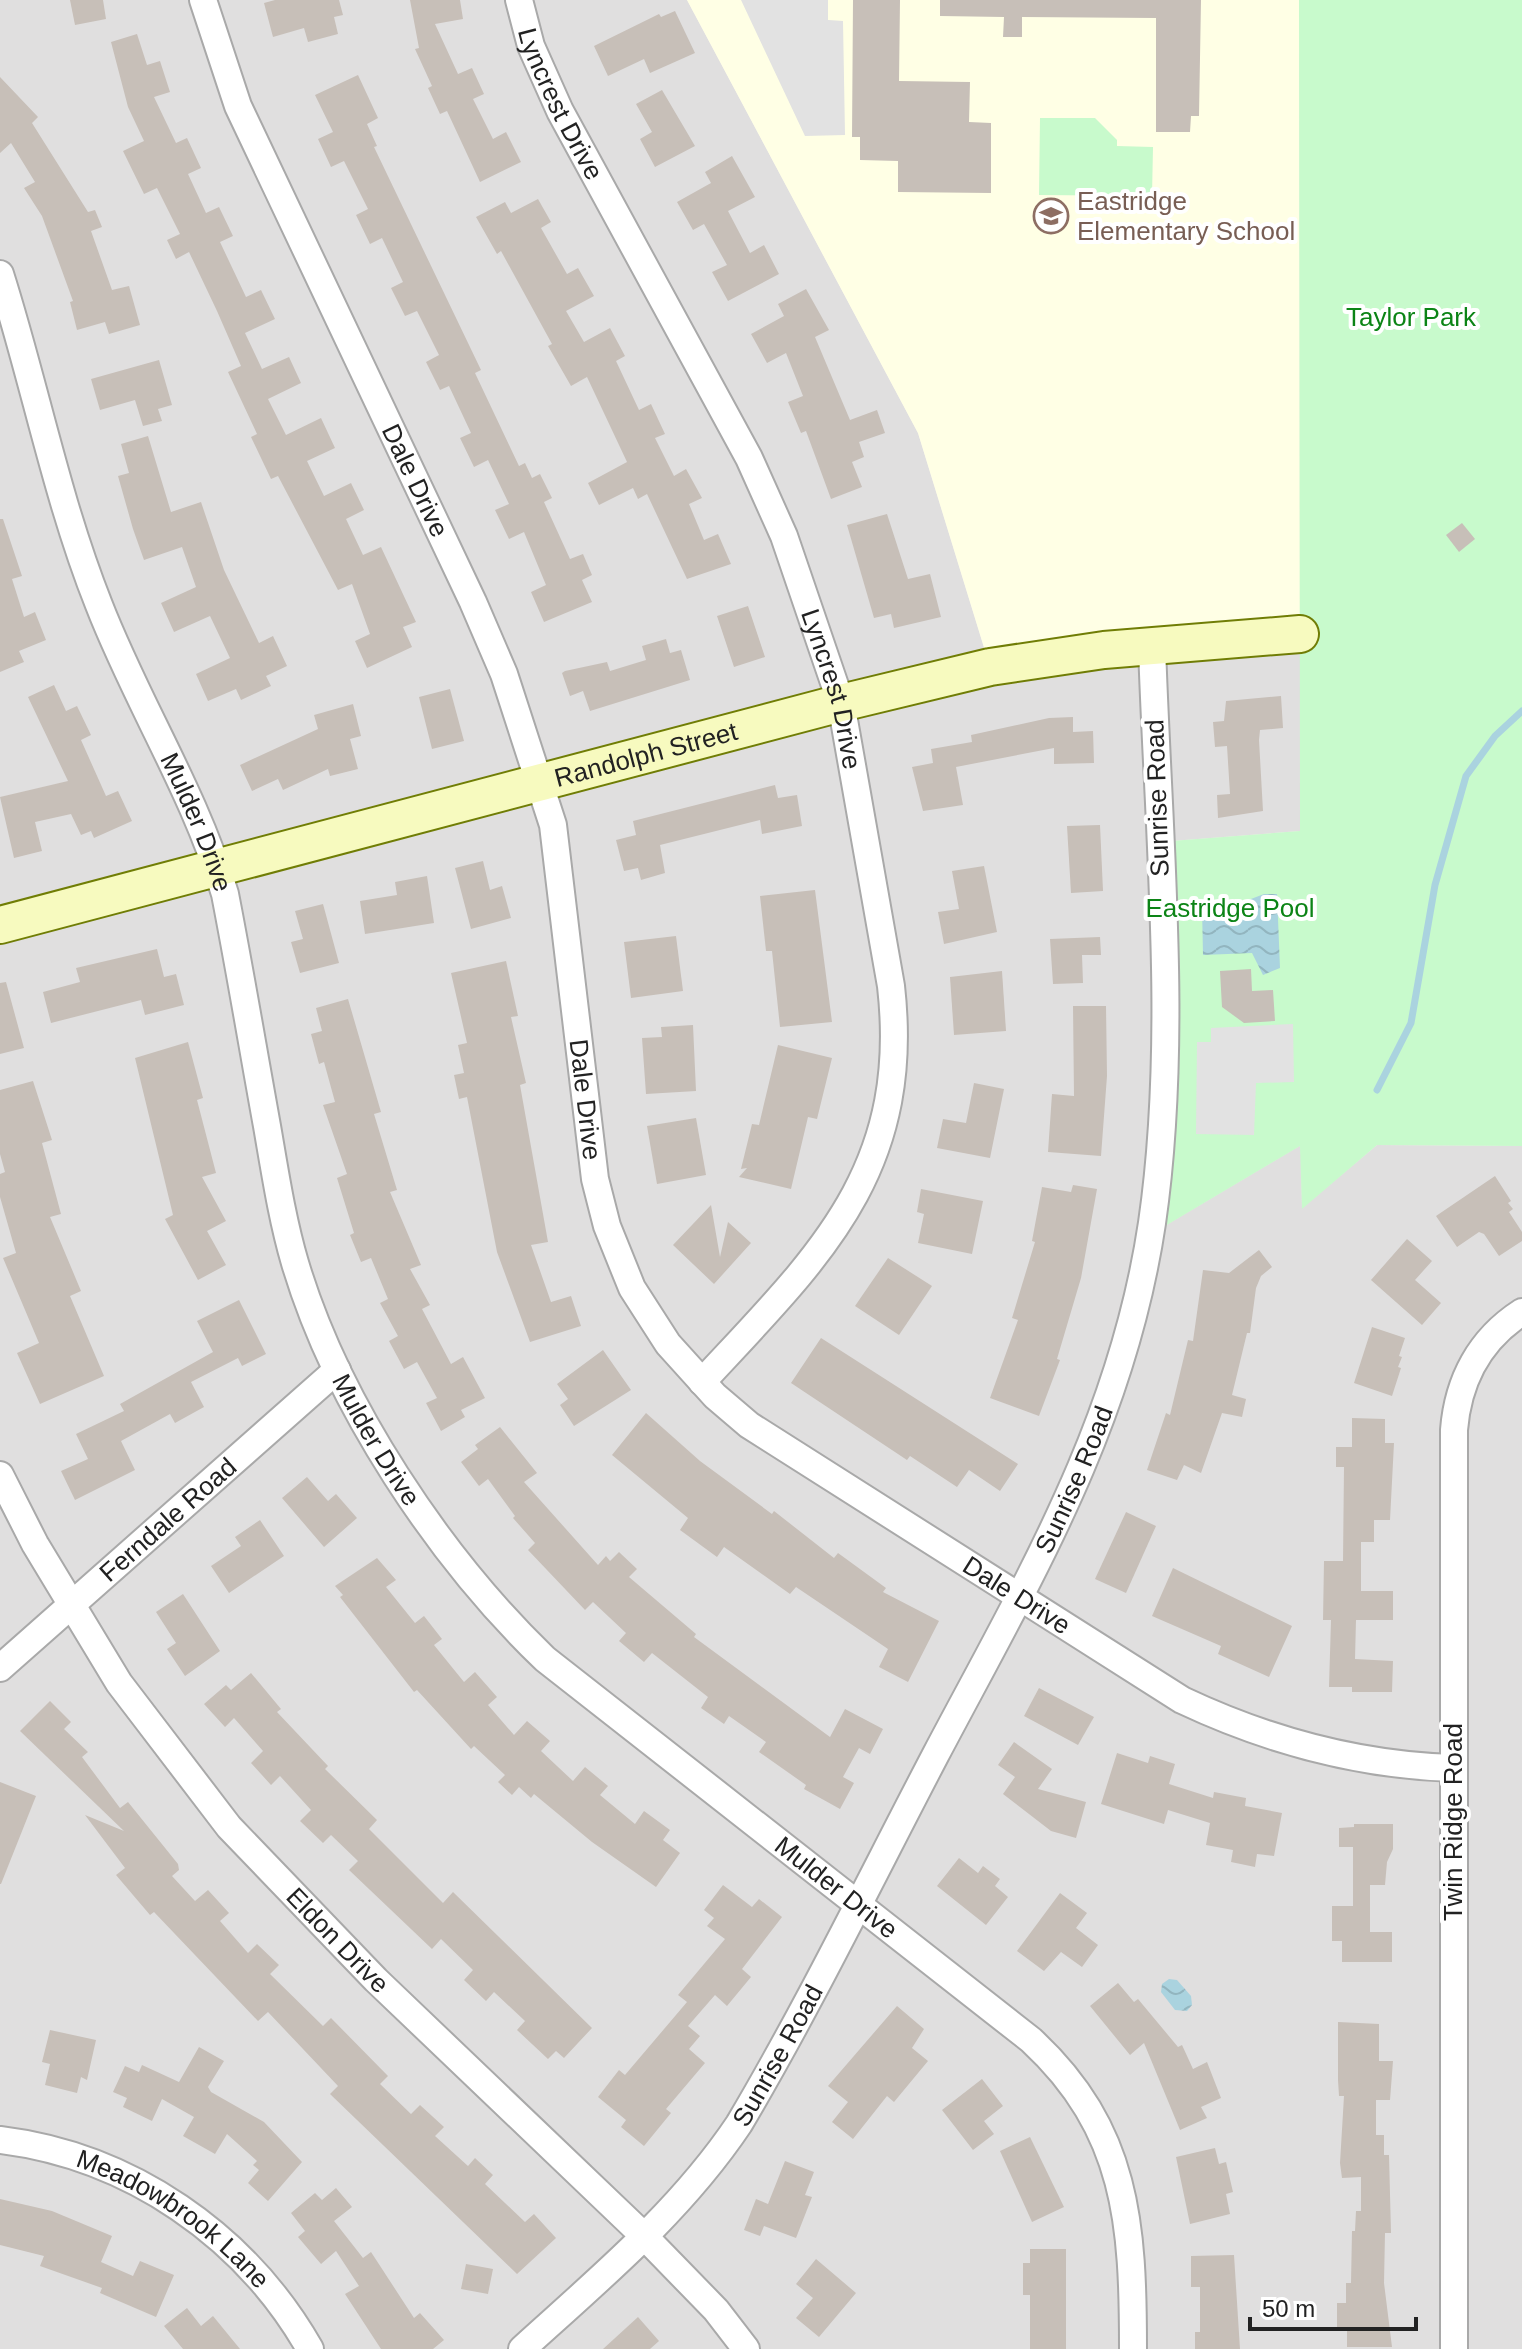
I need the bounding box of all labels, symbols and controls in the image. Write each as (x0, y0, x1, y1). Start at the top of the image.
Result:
street label: Lyncrest Drive (512, 25, 609, 185)
place label: Eastridge Elementary School (1077, 186, 1295, 246)
school or university icon: Eastridge Elementary School (1032, 197, 1070, 235)
park label: Taylor Park (1346, 302, 1477, 332)
street label: Dale Drive (376, 419, 455, 542)
street label: Lyncrest Drive (795, 605, 867, 771)
street label: Randolph Street (551, 716, 741, 793)
street label: Sunrise Road (1139, 719, 1175, 877)
street label: Mulder Drive (154, 748, 238, 895)
park label: Eastridge Pool (1145, 893, 1315, 923)
street label: Dale Drive (564, 1037, 608, 1162)
street label: Mulder Drive (326, 1369, 427, 1511)
street label: Sunrise Road (1029, 1402, 1119, 1558)
street label: Ferndale Road (93, 1451, 242, 1588)
street label: Dale Drive (957, 1550, 1076, 1640)
street label: Twin Ridge Road (1438, 1723, 1468, 1921)
street label: Mulder Drive (769, 1830, 904, 1945)
street label: Eldon Drive (280, 1881, 395, 1999)
street label: Sunrise Road (726, 1980, 829, 2132)
street label: Meadowbrook Lane (73, 2143, 276, 2294)
scale bar (1250, 2281, 1416, 2331)
text: 50 m (1262, 2295, 1315, 2322)

